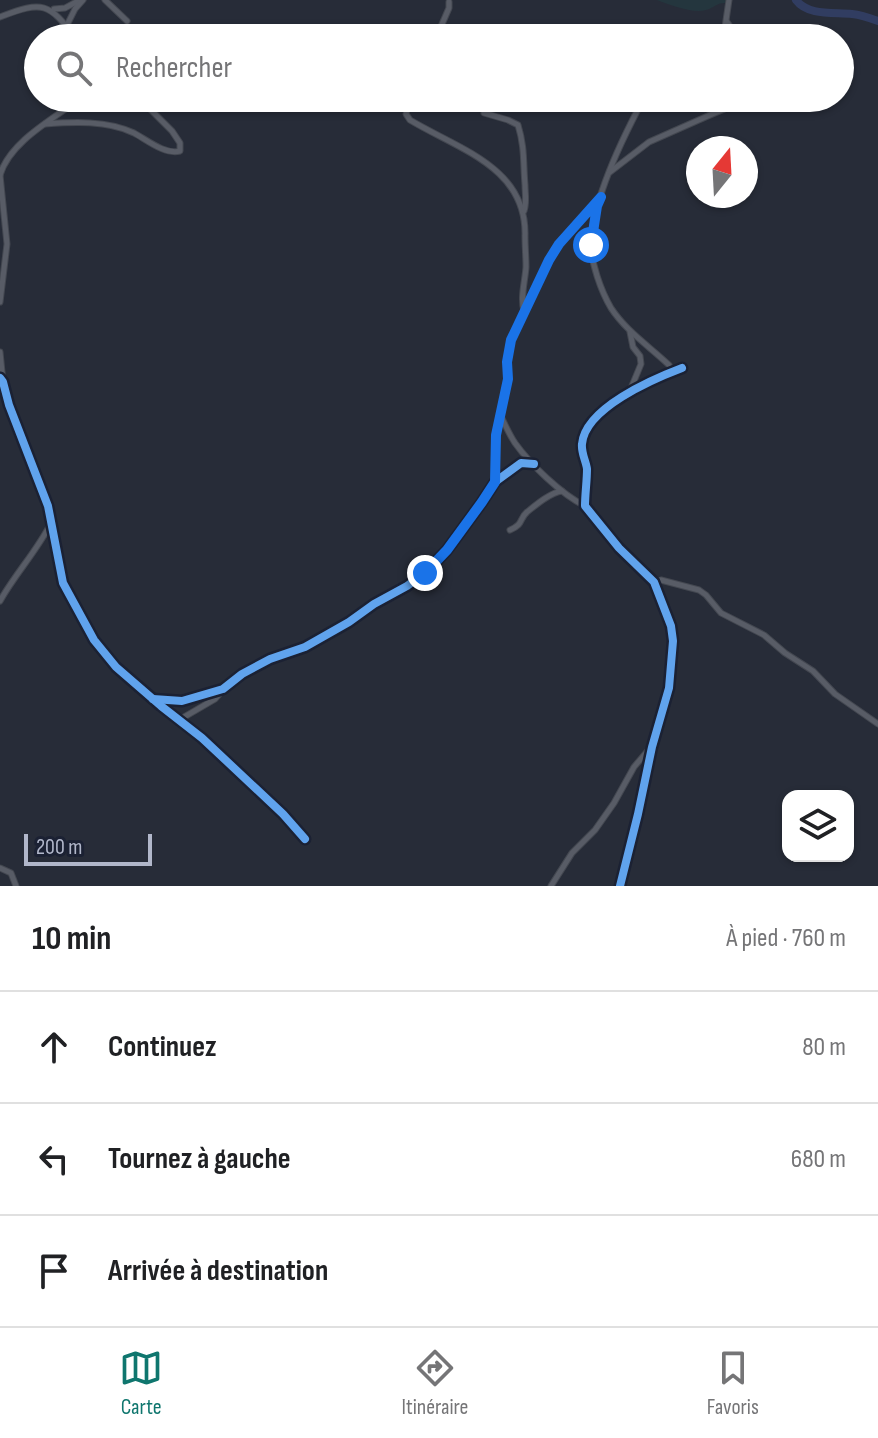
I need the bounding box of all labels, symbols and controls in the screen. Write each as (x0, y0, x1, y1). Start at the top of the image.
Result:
search box (24, 24, 854, 112)
icon: search (52, 46, 96, 90)
text: Rechercher (116, 50, 232, 86)
north arrow (686, 136, 758, 208)
route start (573, 227, 609, 263)
route end (407, 555, 443, 591)
map controls (782, 790, 854, 862)
button: layers (782, 790, 854, 862)
scale bar (24, 830, 152, 866)
text: 200 m (36, 834, 82, 861)
text: 10 min (32, 918, 111, 959)
text: À pied · 760 m (726, 923, 846, 954)
icon: ahead (32, 1025, 76, 1069)
text: Continuez (108, 1029, 217, 1065)
text: 80 m (802, 1032, 846, 1063)
icon: left (32, 1137, 76, 1181)
text: Tournez à gauche (108, 1141, 291, 1177)
text: 680 m (791, 1144, 846, 1175)
icon: arrive (32, 1249, 76, 1293)
text: Arrivée à destination (108, 1253, 328, 1289)
tab: Carte (119, 1346, 163, 1421)
tab: Itinéraire (402, 1346, 468, 1421)
tab: Favoris (707, 1346, 759, 1421)

